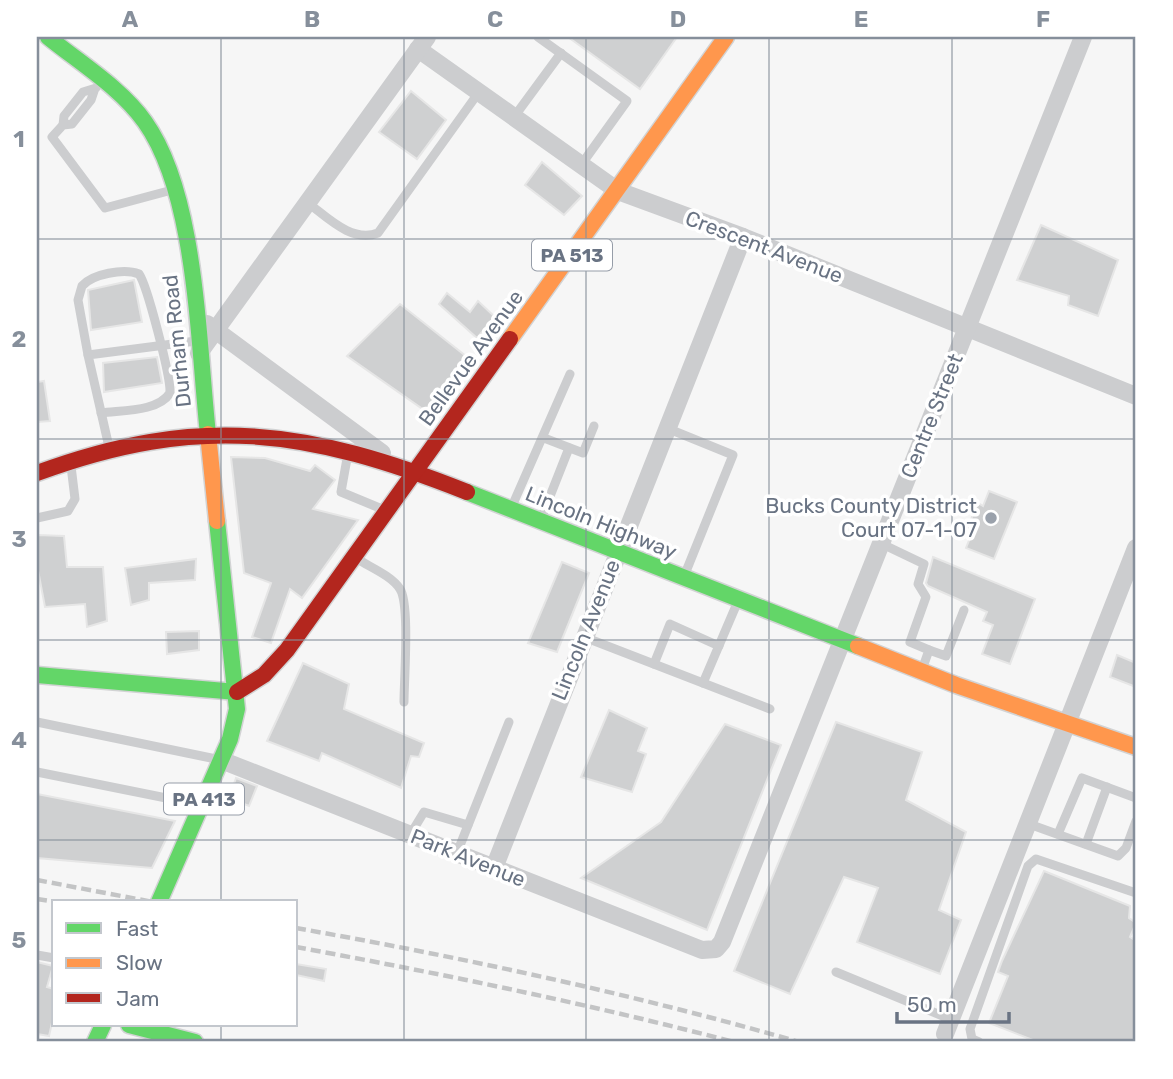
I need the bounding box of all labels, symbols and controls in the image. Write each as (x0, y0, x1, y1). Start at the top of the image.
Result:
text: A (122, 5, 139, 33)
text: B (304, 5, 320, 33)
text: C (487, 5, 503, 33)
text: D (670, 5, 686, 33)
text: E (854, 5, 868, 33)
text: F (1036, 5, 1050, 33)
text: 1 (13, 125, 25, 153)
street label: Crescent Avenue (682, 205, 846, 288)
road number: PA 513 (532, 240, 612, 270)
street label: Durham Road (157, 274, 196, 409)
street label: Bellevue Avenue (413, 285, 528, 430)
text: 2 (12, 325, 26, 353)
street label: Centre Street (895, 350, 968, 482)
street label: Lincoln Highway (522, 481, 681, 564)
place label: Bucks County District Court 07-1-07 (765, 493, 977, 542)
marker: Bucks County District Court 07-1-07 (983, 510, 999, 526)
text: 3 (11, 525, 27, 553)
street label: Lincoln Avenue (546, 556, 625, 704)
text: 4 (11, 726, 27, 754)
road number: PA 413 (164, 784, 244, 814)
street label: Park Avenue (407, 823, 529, 892)
legend (52, 900, 298, 1026)
text: Fast (116, 916, 158, 941)
text: 5 (12, 926, 27, 954)
text: Slow (116, 950, 163, 975)
scale bar (897, 981, 1009, 1025)
text: Jam (116, 986, 160, 1011)
text: 50 m (907, 992, 957, 1017)

